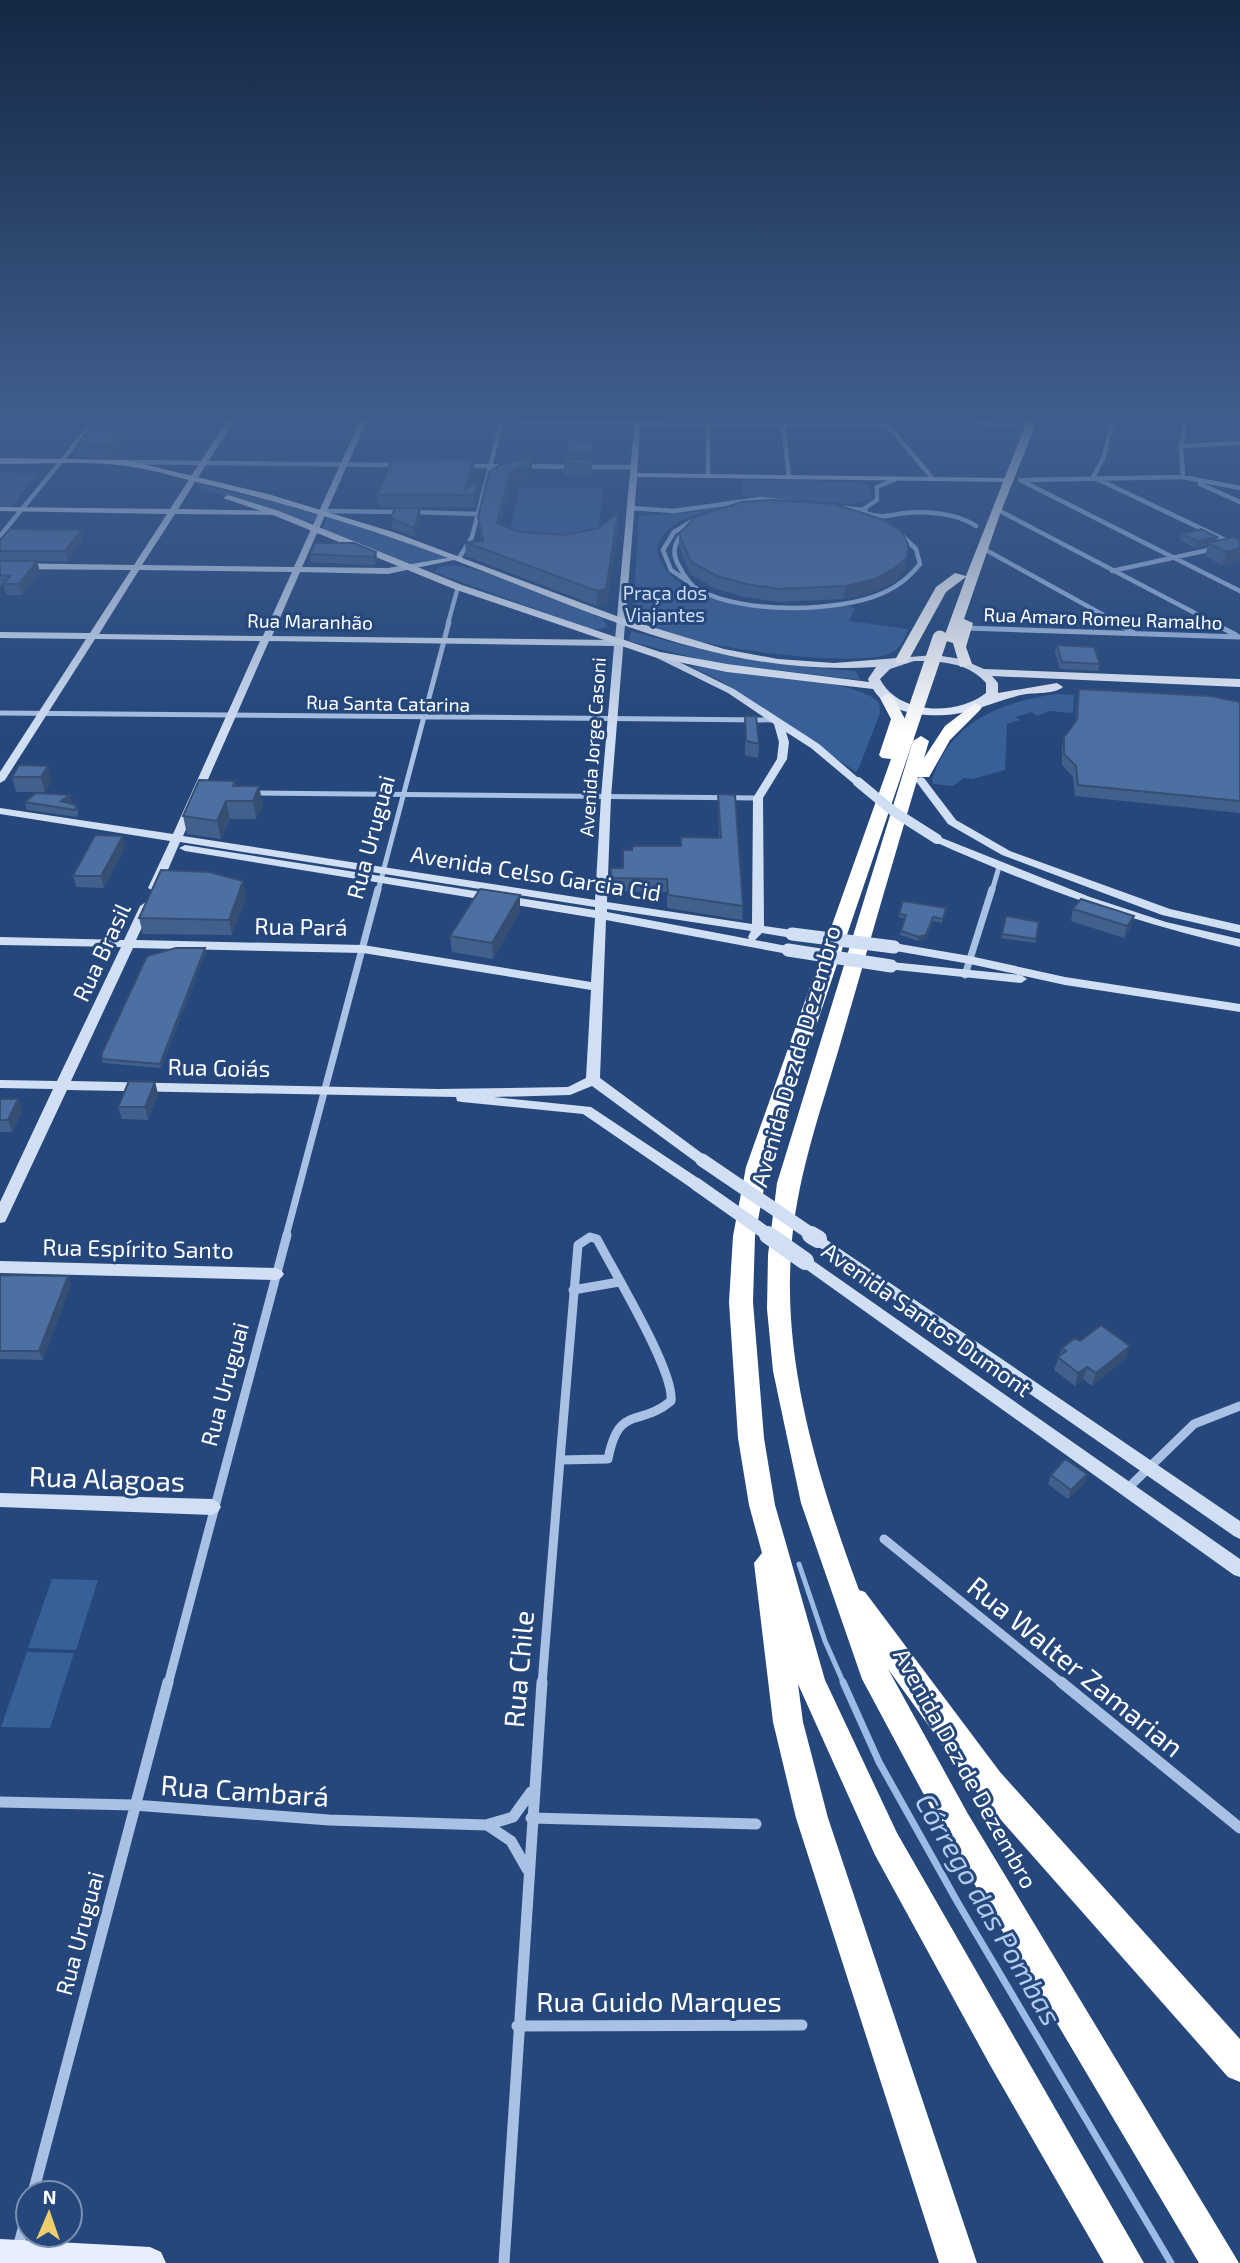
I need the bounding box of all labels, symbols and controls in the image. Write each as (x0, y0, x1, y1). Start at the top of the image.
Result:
park label: Praça dos Viajantes (623, 581, 707, 626)
street label: Rua Amaro Romeu Ramalho (983, 602, 1223, 634)
street label: Rua Maranhão (247, 608, 373, 634)
street label: Avenida Jorge Casoni (574, 657, 610, 837)
street label: Rua Santa Catarina (306, 690, 470, 716)
street label: Rua Uruguai (340, 772, 400, 902)
street label: Avenida Celso Garcia Cid (409, 839, 663, 907)
street label: Rua Brasil (66, 898, 136, 1006)
street label: Rua Pará (254, 911, 348, 941)
street label: Avenida Dez de Dezembro (744, 922, 846, 1190)
street label: Rua Goiás (167, 1052, 271, 1082)
street label: Rua Espírito Santo (42, 1232, 234, 1264)
street label: Avenida Santos Dumont (817, 1236, 1037, 1402)
street label: Rua Uruguai (194, 1319, 254, 1449)
street label: Rua Alagoas (28, 1458, 186, 1498)
street label: Rua Walter Zamarian (961, 1569, 1191, 1763)
street label: Rua Chile (496, 1609, 540, 1729)
street label: Avenida Dez de Dezembro (888, 1643, 1044, 1893)
street label: Rua Cambará (160, 1767, 330, 1813)
water label: Córrego das Pombas (909, 1787, 1069, 2031)
street label: Rua Uruguai (49, 1868, 109, 1998)
street label: Rua Guido Marques (536, 1984, 782, 2018)
north arrow (14, 2179, 84, 2249)
text: N (42, 2185, 57, 2208)

